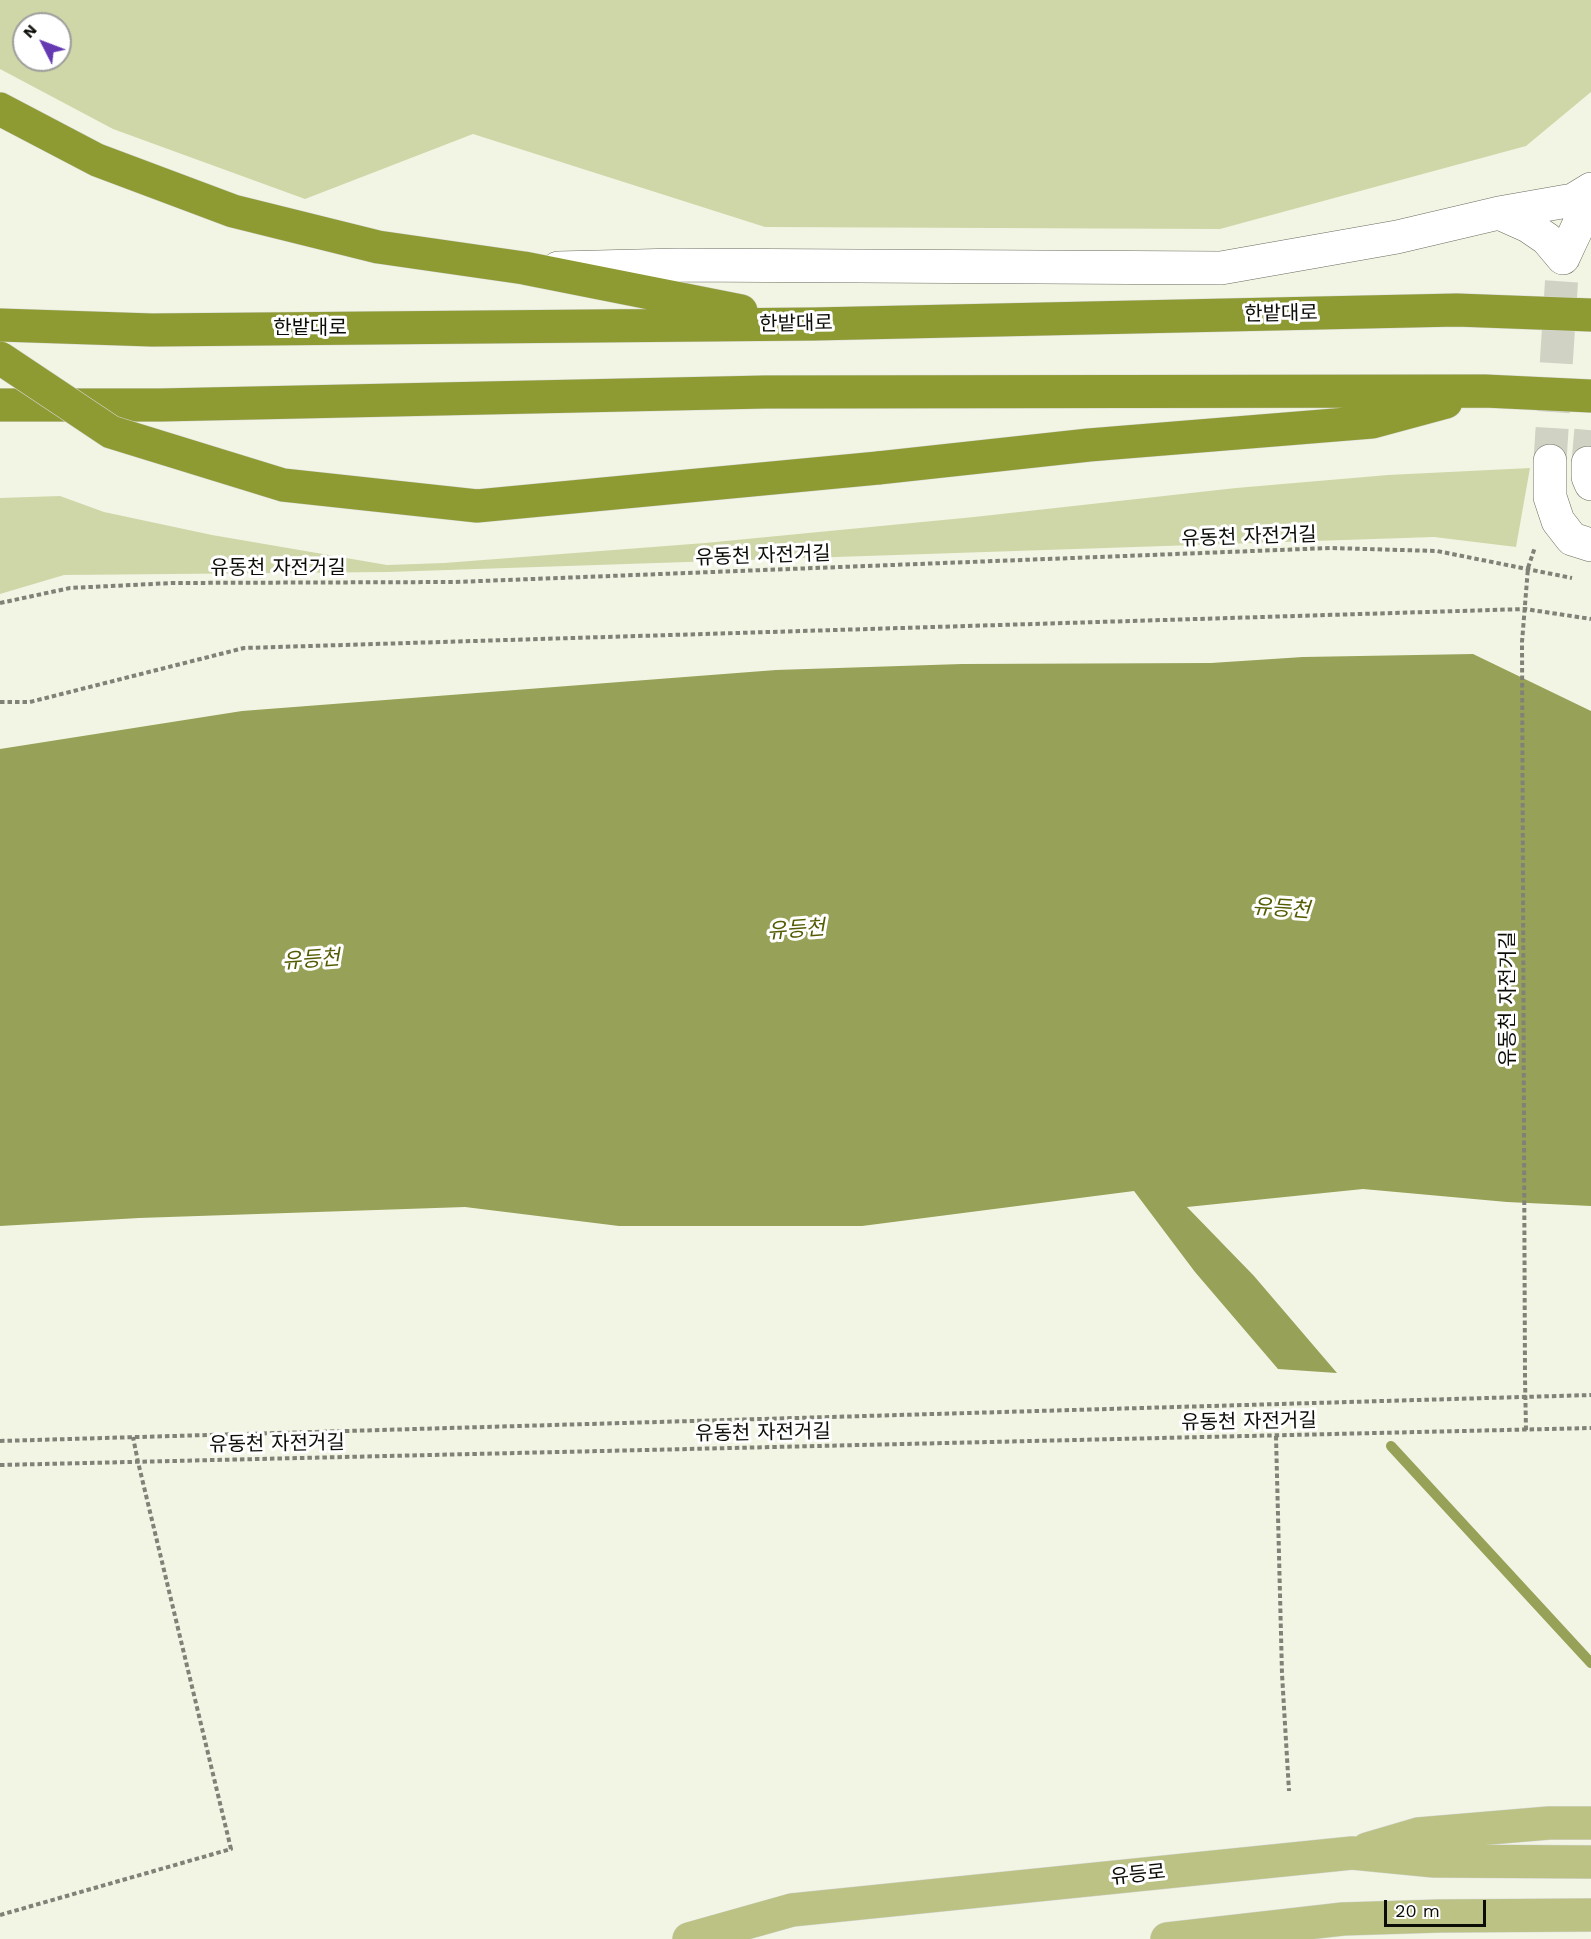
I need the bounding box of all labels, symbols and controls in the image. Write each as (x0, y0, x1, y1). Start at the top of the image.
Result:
north arrow (12, 12, 72, 72)
text: N (19, 20, 41, 42)
street label: 한밭대로 (1244, 301, 1318, 327)
street label: 한밭대로 (759, 311, 833, 337)
street label: 한밭대로 (273, 316, 347, 340)
street label: 유동천 자전거길 (1181, 523, 1317, 551)
street label: 유동천 자전거길 (695, 542, 831, 570)
street label: 유동천 자전거길 (210, 556, 346, 580)
water label: 유등천 (1251, 894, 1311, 924)
water label: 유등천 (766, 915, 826, 945)
street label: 유동천 자전거길 (1496, 931, 1520, 1067)
water label: 유등천 (281, 945, 341, 975)
street label: 유동천 자전거길 (1181, 1409, 1317, 1435)
street label: 유동천 자전거길 (695, 1420, 831, 1446)
street label: 유동천 자전거길 (209, 1431, 345, 1457)
street label: 유등로 (1109, 1860, 1167, 1890)
scale bar (1387, 1888, 1489, 1926)
text: 20 m (1395, 1900, 1440, 1921)

